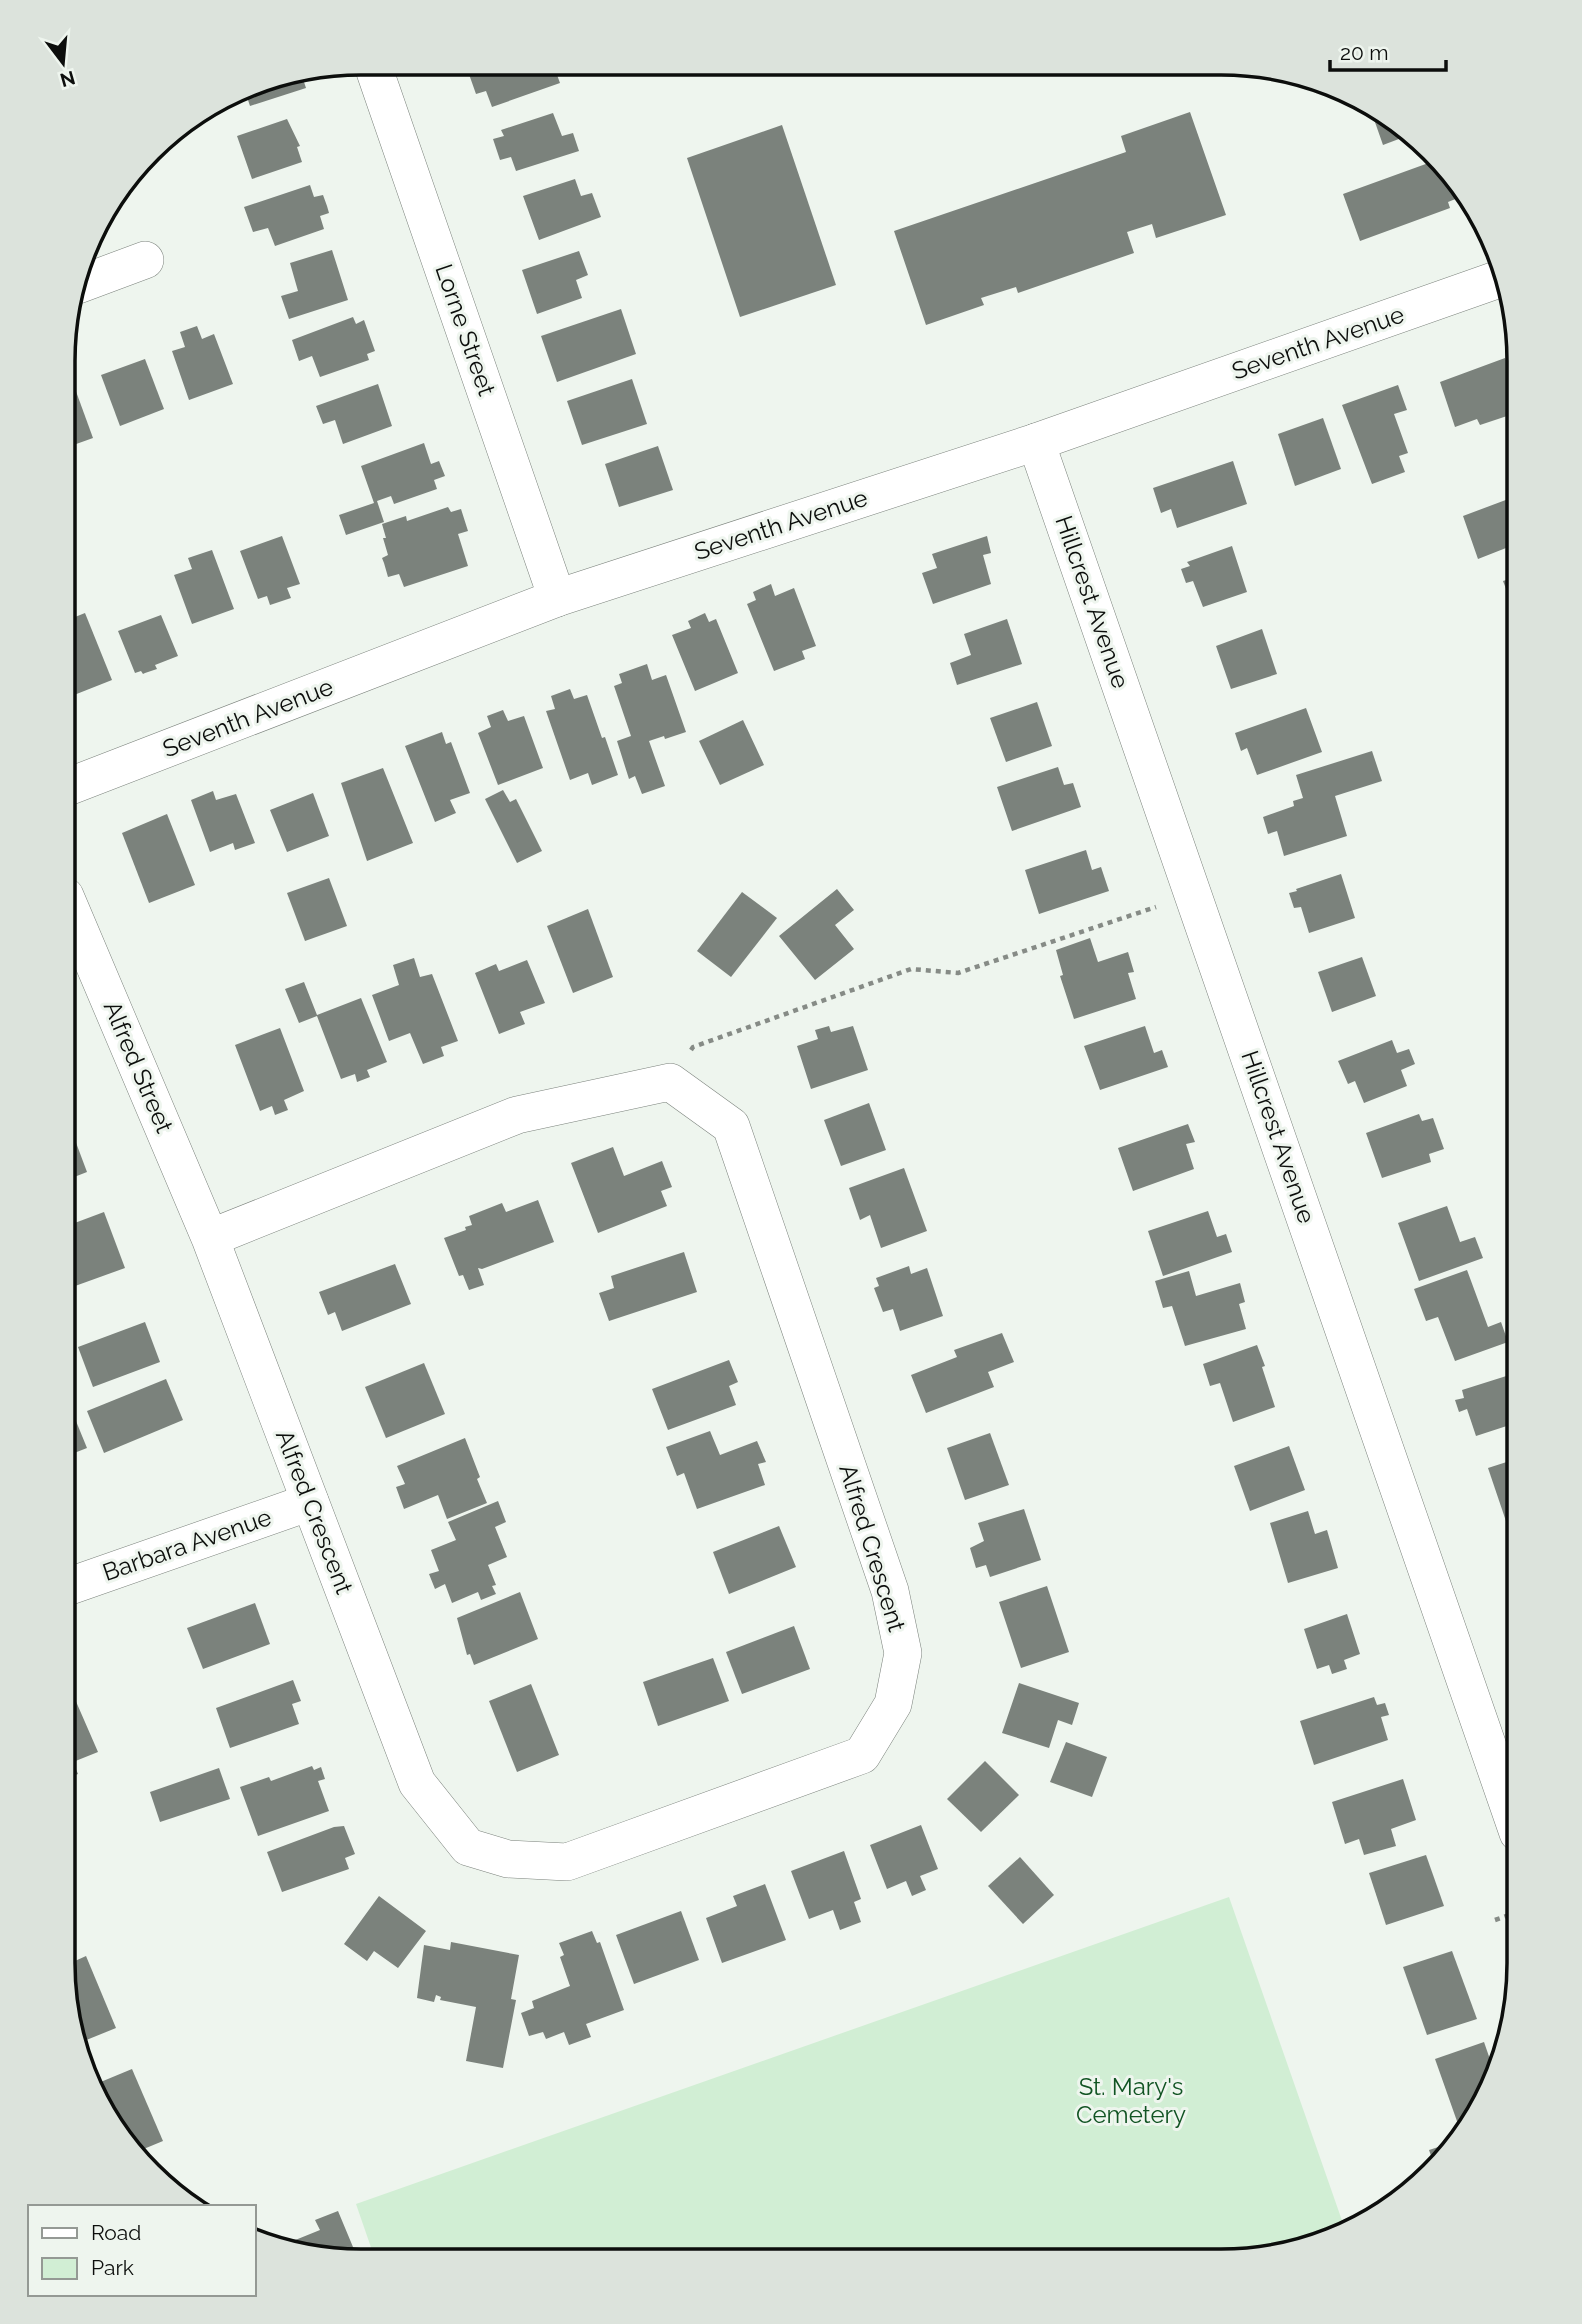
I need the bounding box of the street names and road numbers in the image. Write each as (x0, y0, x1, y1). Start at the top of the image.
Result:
street label: Lorne Street (429, 260, 502, 399)
street label: Seventh Avenue (1228, 299, 1408, 386)
street label: Seventh Avenue (691, 483, 871, 566)
street label: Hillcrest Avenue (1049, 512, 1136, 692)
street label: Seventh Avenue (158, 672, 337, 763)
street label: Alfred Street (98, 997, 179, 1137)
street label: Hillcrest Avenue (1235, 1047, 1322, 1227)
street label: Alfred Crescent (270, 1426, 359, 1598)
street label: Alfred Crescent (833, 1461, 912, 1635)
street label: Barbara Avenue (99, 1502, 275, 1587)

